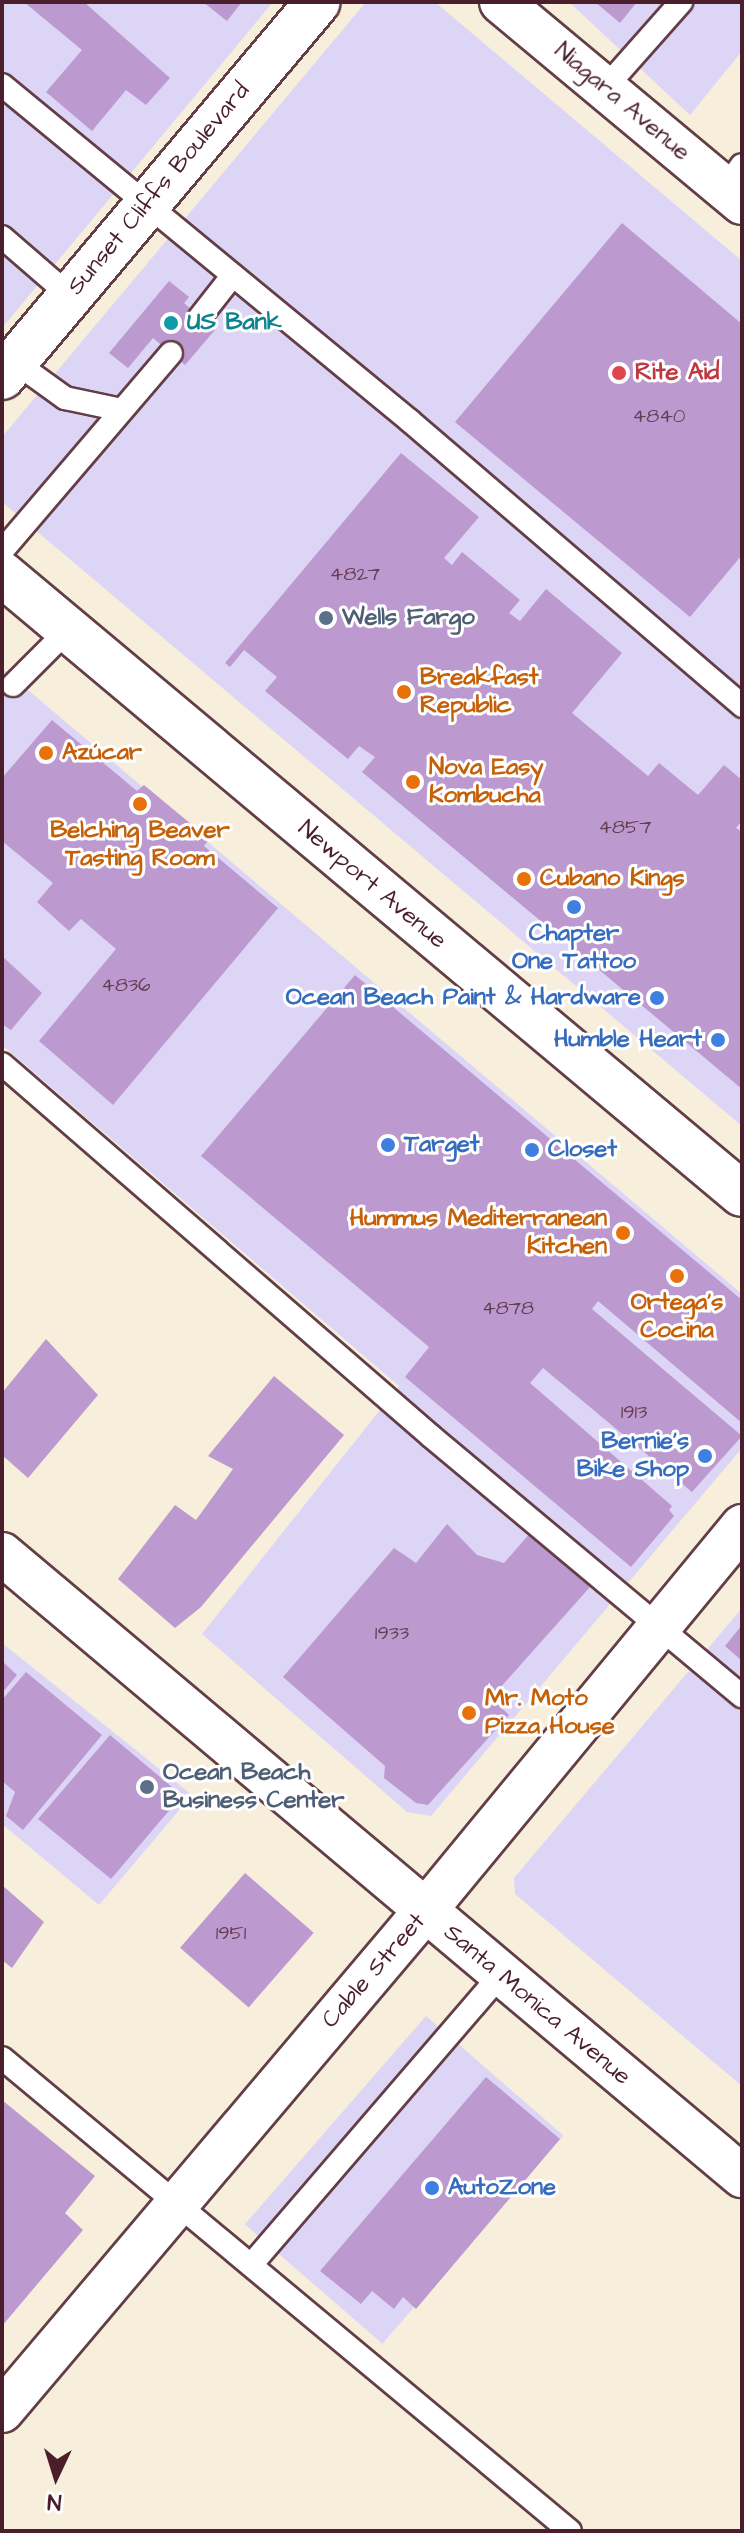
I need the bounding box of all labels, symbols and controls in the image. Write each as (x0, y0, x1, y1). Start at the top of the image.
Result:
street label: Niagara Avenue (548, 37, 696, 167)
street label: Sunset Cliffs Boulevard (62, 77, 256, 301)
place label: US Bank (187, 309, 282, 337)
marker: US Bank (162, 314, 180, 332)
place label: Rite Aid (635, 359, 719, 387)
marker: Rite Aid (610, 364, 628, 382)
house number: 4840 (633, 404, 685, 428)
house number: 4827 (330, 562, 380, 586)
place label: Wells Fargo (342, 604, 475, 632)
marker: Wells Fargo (317, 609, 335, 627)
place label: Breakfast Republic (420, 664, 538, 720)
marker: Breakfast Republic (395, 683, 413, 701)
place label: Azúcar (62, 739, 142, 767)
marker: Azúcar (37, 744, 55, 762)
place label: Nova Easy Kombucha (429, 754, 543, 810)
marker: Nova Easy Kombucha (404, 773, 422, 791)
marker: Belching Beaver Tasting Room (131, 795, 149, 813)
street label: Newport Avenue (292, 815, 452, 955)
house number: 4857 (598, 815, 652, 839)
place label: Belching Beaver Tasting Room (50, 817, 230, 873)
place label: Cubano Kings (540, 865, 685, 893)
marker: Cubano Kings (515, 870, 533, 888)
marker: Chapter One Tattoo (565, 898, 583, 916)
place label: Chapter One Tattoo (512, 920, 636, 976)
house number: 4836 (101, 973, 151, 997)
place label: Ocean Beach Paint & Hardware (286, 984, 641, 1012)
marker: Ocean Beach Paint & Hardware (648, 989, 666, 1007)
place label: Humble Heart (554, 1026, 702, 1054)
marker: Humble Heart (709, 1031, 727, 1049)
place label: Target (404, 1131, 479, 1159)
marker: Target (379, 1136, 397, 1154)
place label: Closet (548, 1136, 617, 1164)
marker: Closet (523, 1141, 541, 1159)
place label: Hummus Mediterranean Kitchen (350, 1205, 607, 1261)
marker: Hummus Mediterranean Kitchen (614, 1224, 632, 1242)
marker: Ortega’s Cocina (668, 1267, 686, 1285)
place label: Ortega’s Cocina (631, 1289, 723, 1345)
house number: 4878 (482, 1296, 534, 1320)
house number: 1913 (621, 1400, 647, 1424)
place label: Bernie's Bike Shop (577, 1428, 689, 1484)
marker: Bernie's Bike Shop (696, 1447, 714, 1465)
house number: 1933 (375, 1621, 409, 1645)
place label: Mr. Moto Pizza House (485, 1685, 615, 1741)
marker: Mr. Moto Pizza House (460, 1704, 478, 1722)
place label: Ocean Beach Business Center (163, 1759, 345, 1815)
marker: Ocean Beach Business Center (138, 1778, 156, 1796)
street label: Cable Street (316, 1908, 432, 2034)
street label: Santa Monica Avenue (438, 1918, 636, 2092)
house number: 1951 (216, 1921, 246, 1945)
place label: AutoZone (448, 2174, 556, 2202)
marker: AutoZone (423, 2179, 441, 2197)
north arrow (16, 2437, 96, 2517)
text: N (46, 2485, 62, 2517)

